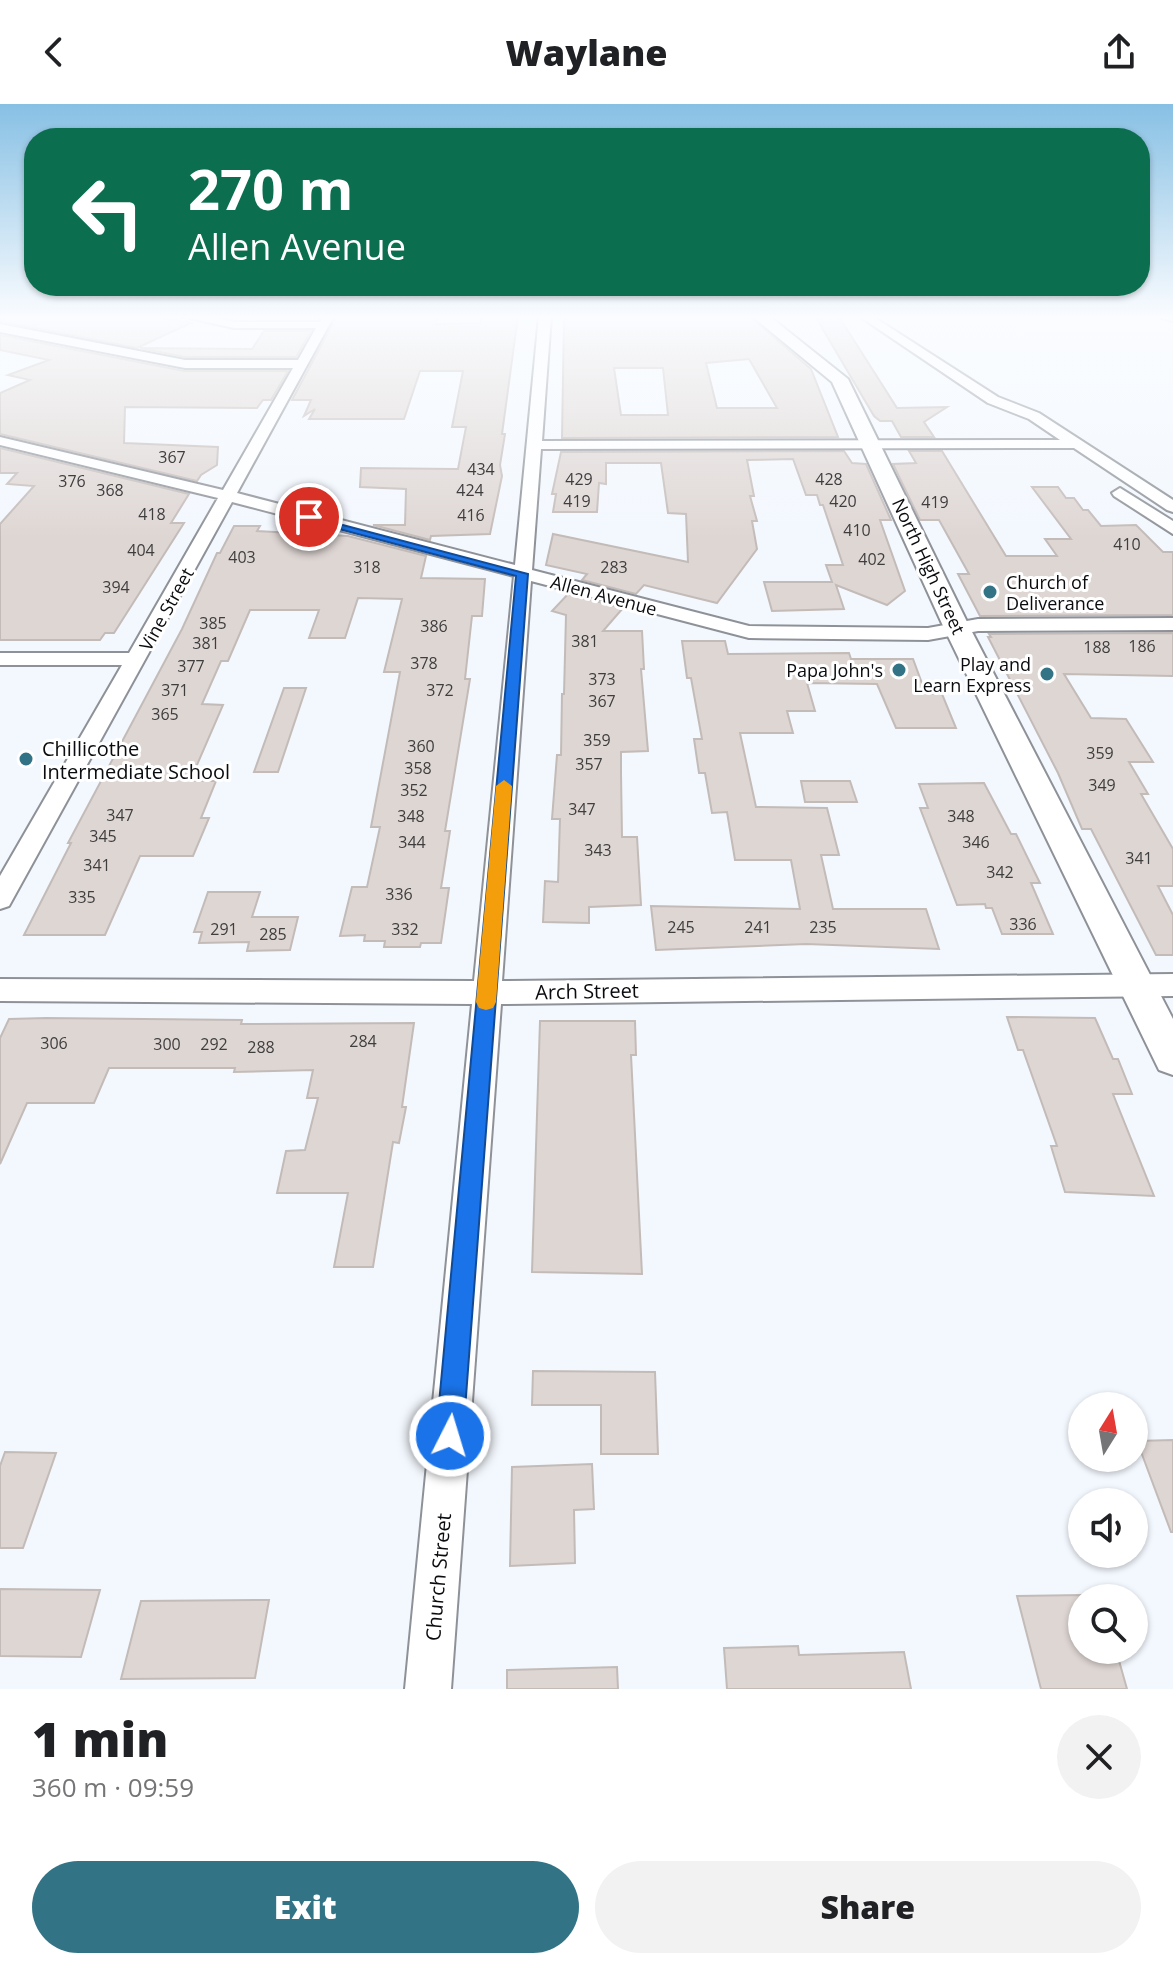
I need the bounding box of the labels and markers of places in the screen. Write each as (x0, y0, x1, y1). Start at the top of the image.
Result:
pin (275, 483, 343, 551)
place label: Church of Deliverance (1006, 570, 1104, 615)
marker: Church of Deliverance (981, 583, 999, 601)
place label: Play and Learn Express (913, 652, 1031, 697)
place label: Papa John's (786, 658, 883, 682)
marker: Papa John's (890, 661, 908, 679)
marker: Play and Learn Express (1038, 665, 1056, 683)
place label: Chillicothe Intermediate School (42, 735, 230, 785)
marker: Chillicothe Intermediate School (17, 750, 35, 768)

